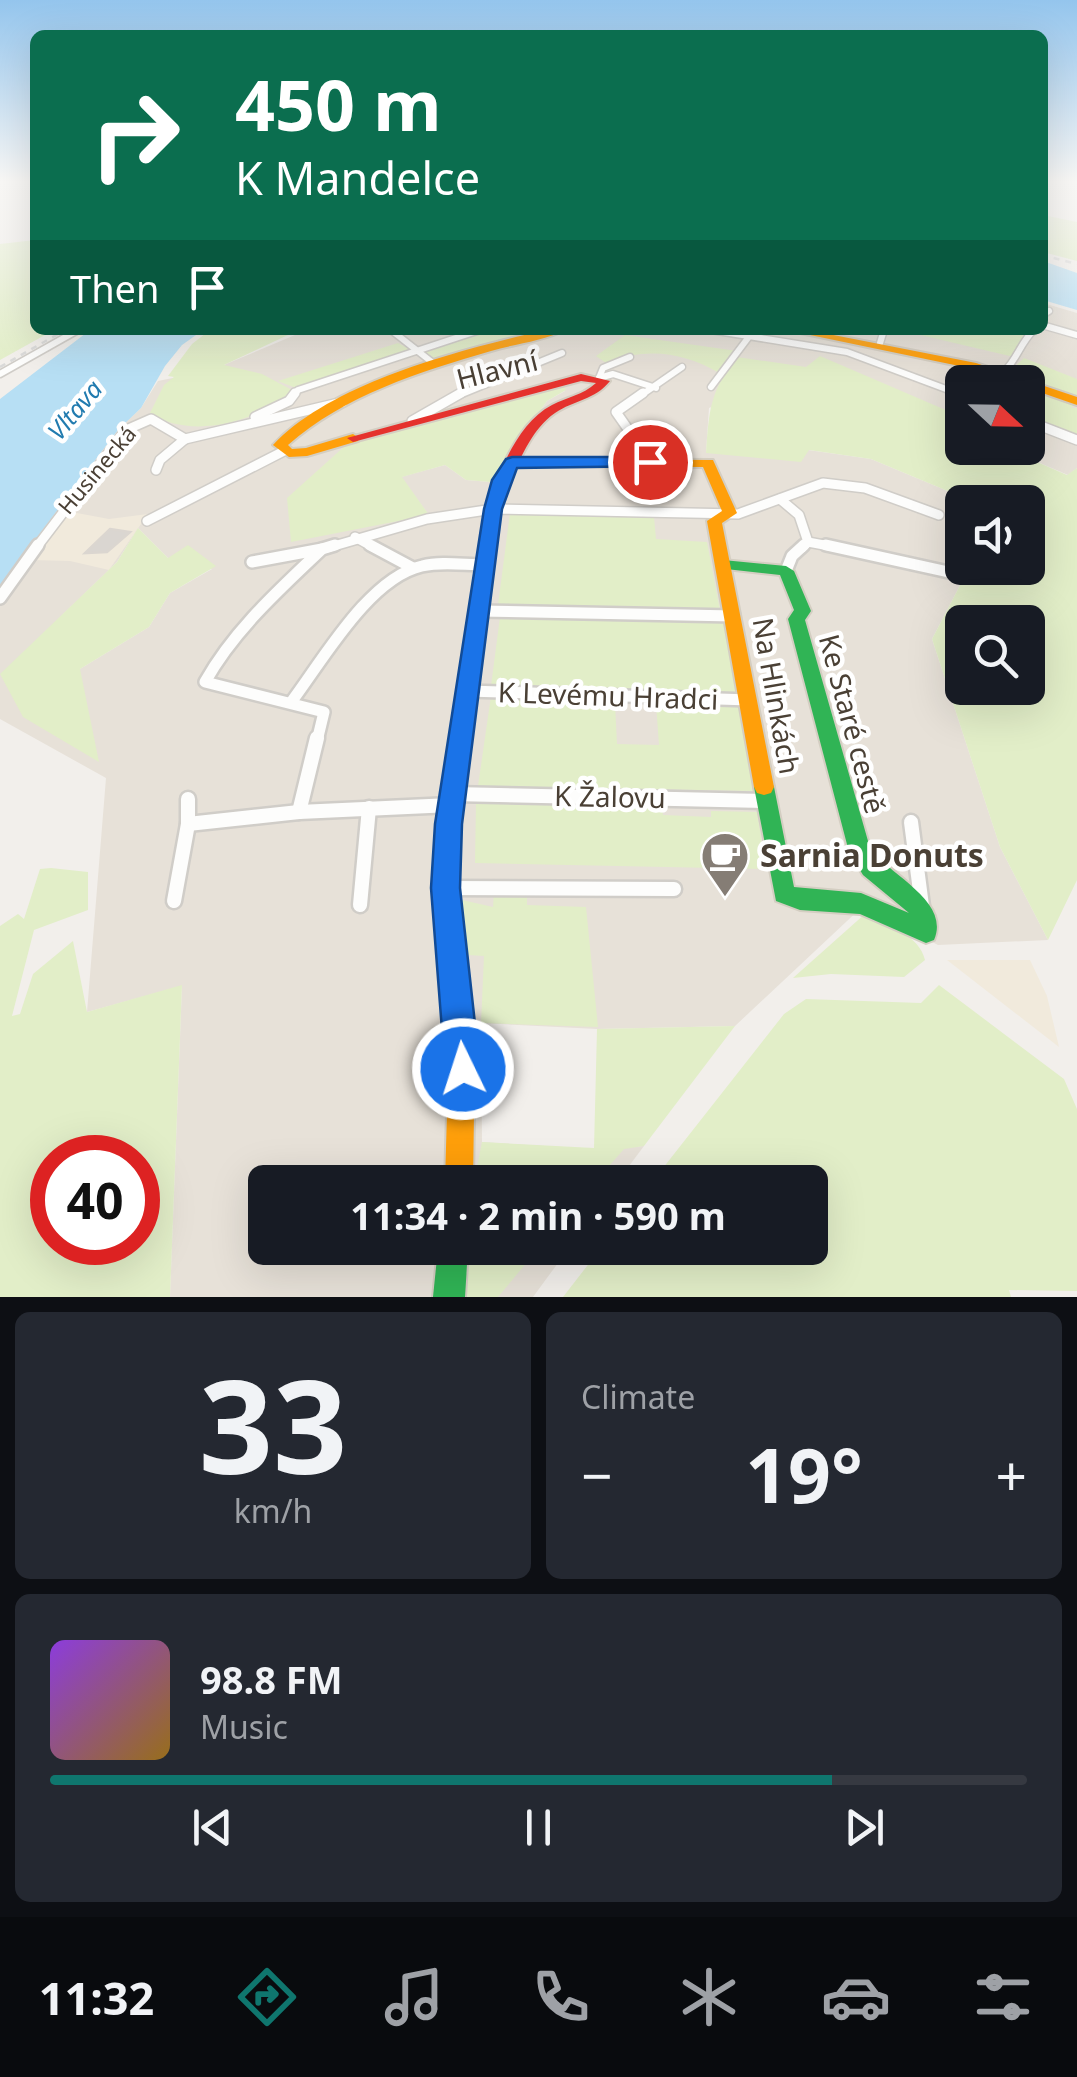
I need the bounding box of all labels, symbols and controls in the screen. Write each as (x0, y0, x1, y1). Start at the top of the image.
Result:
text: 450 m (235, 56, 442, 152)
icon: right (70, 70, 200, 200)
text: K Mandelce (235, 147, 480, 208)
icon: arrive (180, 260, 235, 315)
text: Then (70, 262, 160, 314)
street label: Hlavní (452, 340, 542, 397)
north arrow (945, 365, 1045, 465)
map controls (945, 365, 1045, 705)
water label: Vltava (39, 372, 109, 447)
street label: Husinecká (50, 419, 142, 520)
pin (608, 420, 693, 505)
icon: arrive (623, 435, 678, 490)
button: sound (945, 485, 1045, 585)
button: search (945, 605, 1045, 705)
street label: Na Hlinkách (745, 615, 809, 777)
street label: Ke Staré cestě (811, 630, 895, 818)
street label: K Levému Hradci (497, 672, 719, 718)
street label: K Žalovu (554, 776, 666, 816)
cafe icon: Sarnia Donuts (699, 830, 751, 898)
place label: Sarnia Donuts (760, 833, 984, 876)
position arrow (411, 1017, 515, 1121)
speed limit sign: 40 (30, 1135, 160, 1265)
text: 11:34 · 2 min · 590 m (350, 1189, 726, 1241)
text: 33 (199, 1335, 347, 1512)
text: Climate (581, 1375, 695, 1418)
text: 19° (745, 1423, 863, 1525)
text: − (581, 1437, 612, 1512)
text: + (996, 1437, 1027, 1512)
text: km/h (234, 1489, 312, 1532)
text: 98.8 FM (200, 1653, 342, 1705)
text: Music (200, 1705, 288, 1748)
icon: previous (185, 1800, 240, 1855)
icon: pause (511, 1800, 566, 1855)
icon: next (837, 1800, 892, 1855)
icon: directions (232, 1962, 302, 2032)
icon: music (379, 1962, 449, 2032)
icon: phone (526, 1962, 596, 2032)
icon: climate (674, 1962, 744, 2032)
icon: car (821, 1962, 891, 2032)
icon: filters (968, 1962, 1038, 2032)
text: 11:32 (39, 1967, 154, 2028)

